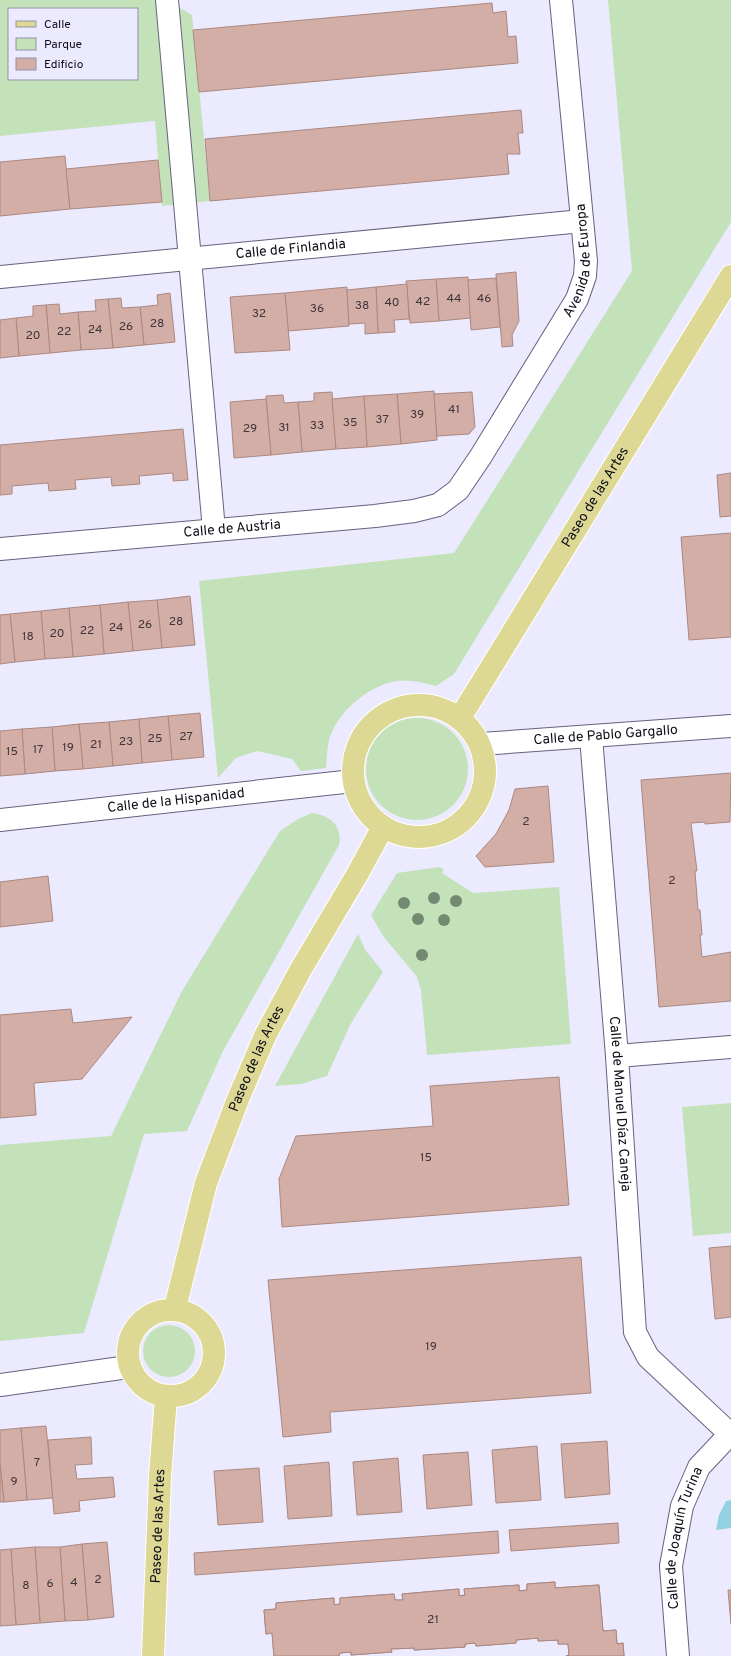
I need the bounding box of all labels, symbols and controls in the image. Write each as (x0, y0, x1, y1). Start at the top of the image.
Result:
legend (8, 8, 138, 80)
text: Calle (44, 17, 71, 33)
text: Parque (44, 37, 82, 53)
text: Edificio (44, 57, 84, 73)
street label: Avenida de Europa (559, 203, 595, 321)
street label: Calle de Finlandia (235, 235, 347, 263)
house number: 44 (447, 291, 461, 307)
house number: 46 (477, 291, 491, 307)
house number: 42 (416, 294, 430, 310)
house number: 40 (384, 295, 400, 311)
house number: 38 (355, 298, 369, 314)
house number: 36 (310, 301, 324, 317)
house number: 32 (252, 306, 266, 322)
house number: 28 (150, 316, 164, 332)
house number: 26 (119, 319, 133, 335)
house number: 24 (88, 322, 102, 338)
house number: 22 (57, 324, 71, 340)
house number: 20 (25, 328, 41, 344)
house number: 41 (448, 402, 460, 418)
house number: 39 (410, 407, 424, 423)
house number: 37 (375, 412, 389, 428)
house number: 35 (343, 415, 357, 431)
house number: 33 (310, 418, 324, 434)
house number: 31 (278, 420, 290, 436)
house number: 29 (243, 421, 257, 437)
street label: Paseo de las Artes (558, 444, 633, 551)
street label: Calle de Austria (183, 516, 281, 541)
house number: 28 (169, 614, 183, 630)
house number: 26 (138, 617, 152, 633)
house number: 24 (109, 620, 123, 636)
house number: 22 (80, 623, 94, 639)
house number: 20 (49, 626, 65, 642)
house number: 18 (22, 629, 34, 645)
street label: Calle de Pablo Gargallo (533, 721, 679, 749)
house number: 27 (179, 729, 193, 745)
house number: 25 (148, 731, 162, 747)
house number: 23 (119, 734, 133, 750)
house number: 21 (90, 737, 102, 753)
house number: 19 (62, 740, 74, 756)
house number: 17 (33, 742, 43, 758)
house number: 15 (6, 744, 18, 760)
street label: Calle de la Hispanidad (106, 785, 245, 817)
house number: 2 (522, 814, 530, 830)
house number: 2 (668, 873, 676, 889)
street label: Paseo de las Artes (225, 1003, 288, 1114)
street label: Calle de Manuel Díaz Caneja (605, 1015, 634, 1192)
house number: 15 (420, 1150, 432, 1166)
house number: 19 (425, 1339, 437, 1355)
house number: 7 (34, 1455, 40, 1471)
street label: Calle de Joaquín Turina (662, 1464, 707, 1610)
street label: Paseo de las Artes (147, 1468, 169, 1584)
house number: 9 (10, 1474, 18, 1490)
house number: 2 (94, 1572, 102, 1588)
house number: 4 (70, 1575, 78, 1591)
house number: 6 (46, 1576, 54, 1592)
house number: 8 (22, 1578, 30, 1594)
house number: 21 (427, 1612, 439, 1628)

